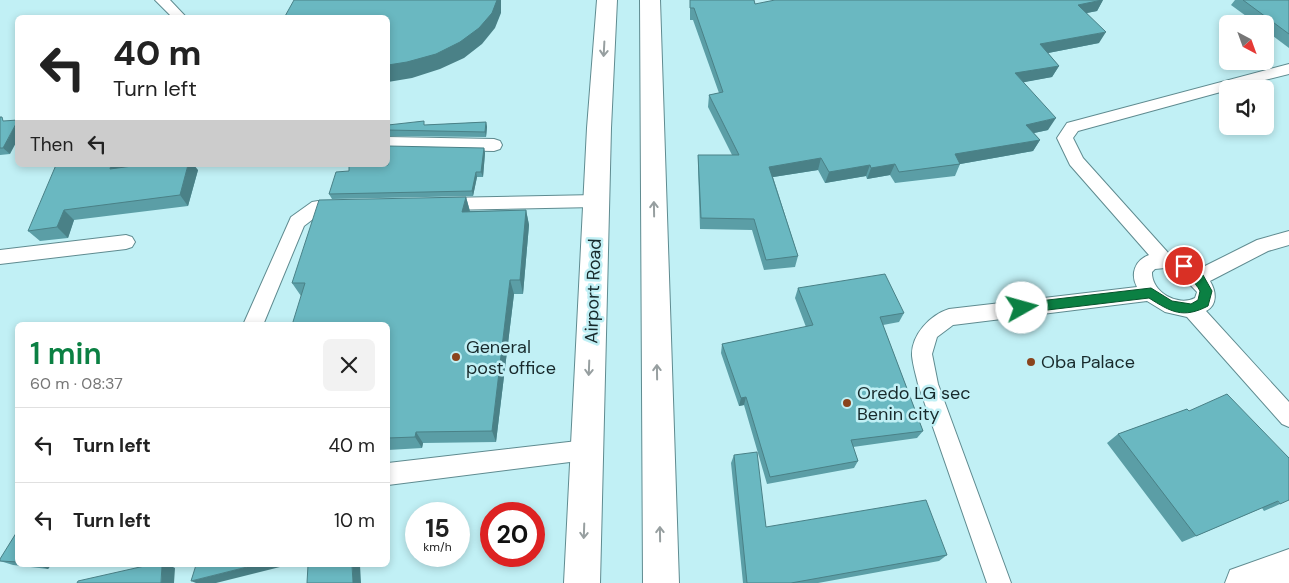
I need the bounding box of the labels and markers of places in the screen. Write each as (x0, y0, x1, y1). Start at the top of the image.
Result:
pin (1163, 245, 1205, 287)
place label: General post office (466, 335, 556, 380)
place label: Oba Palace (1041, 350, 1135, 374)
marker: General post office (450, 351, 462, 363)
marker: Oba Palace (1025, 356, 1037, 368)
place label: Oredo LG sec Benin city (857, 381, 971, 426)
marker: Oredo LG sec Benin city (841, 397, 853, 409)

